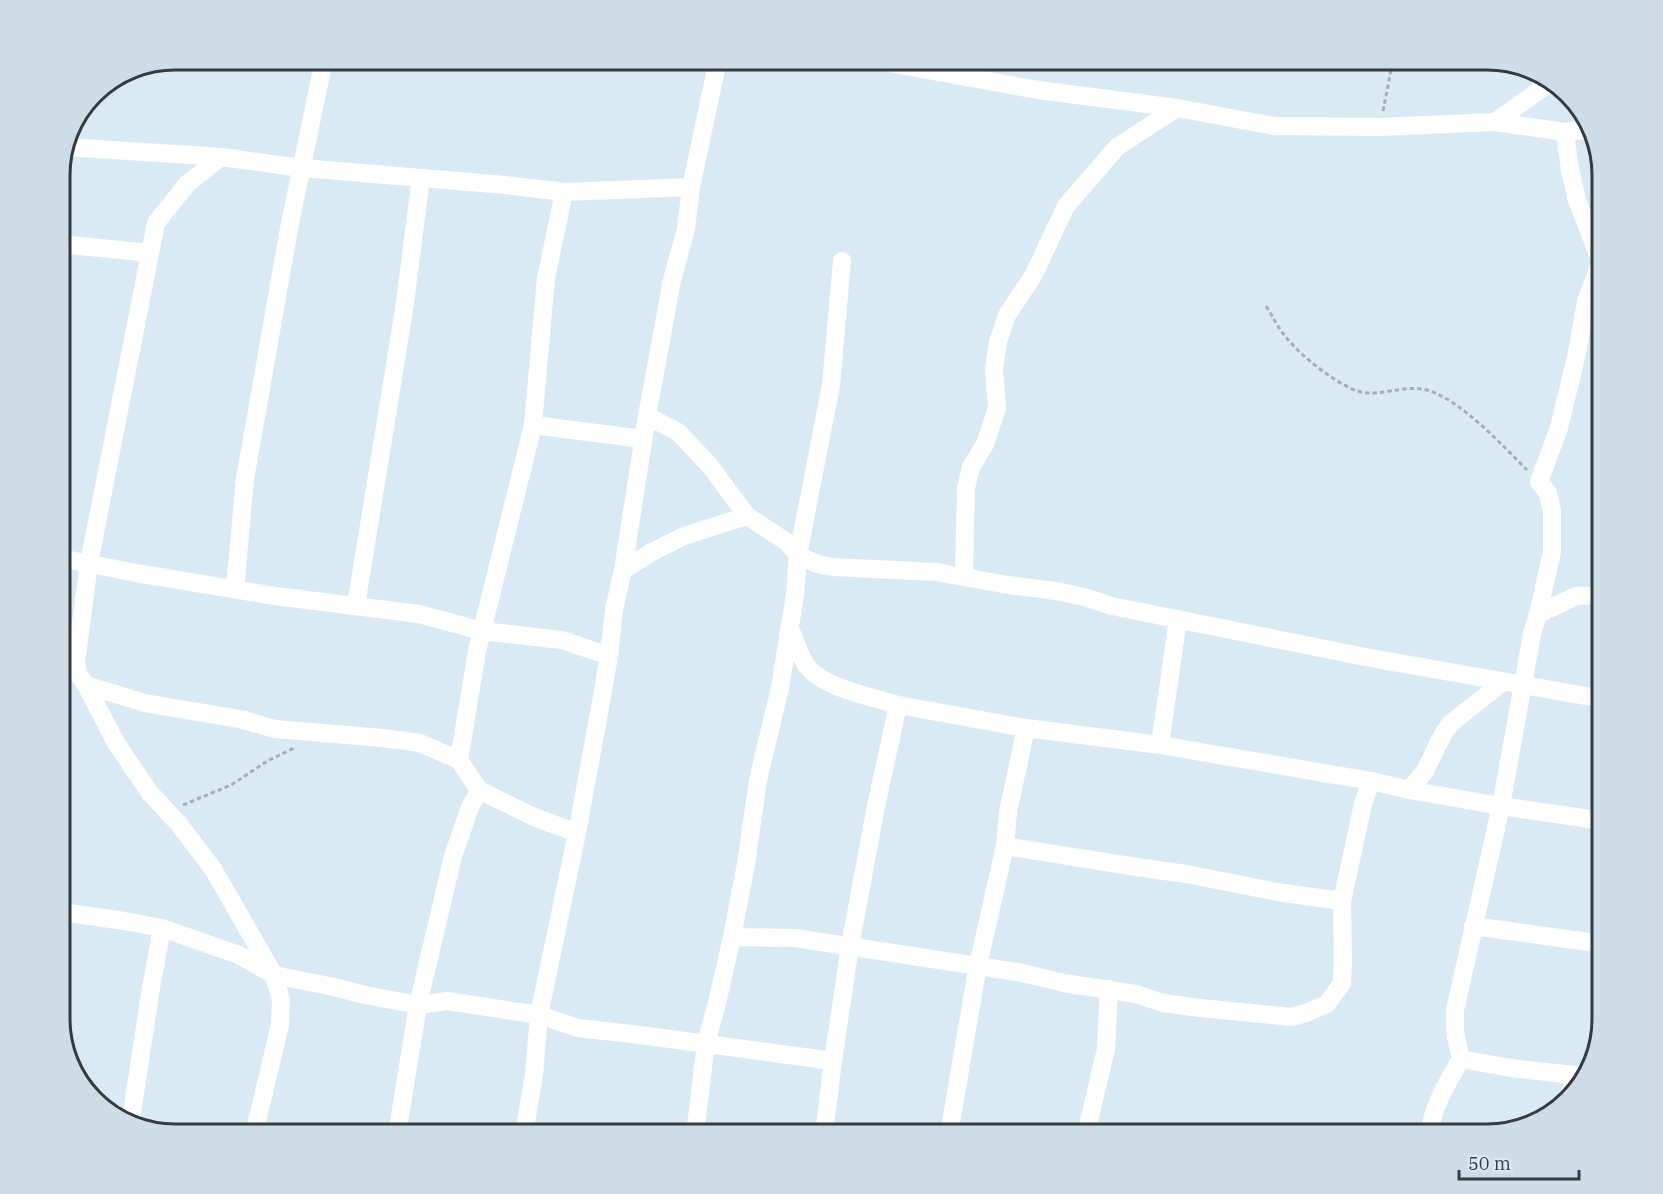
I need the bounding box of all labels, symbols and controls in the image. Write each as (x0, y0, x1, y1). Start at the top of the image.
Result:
scale bar (1459, 1143, 1579, 1181)
text: 50 m (1468, 1152, 1511, 1175)

